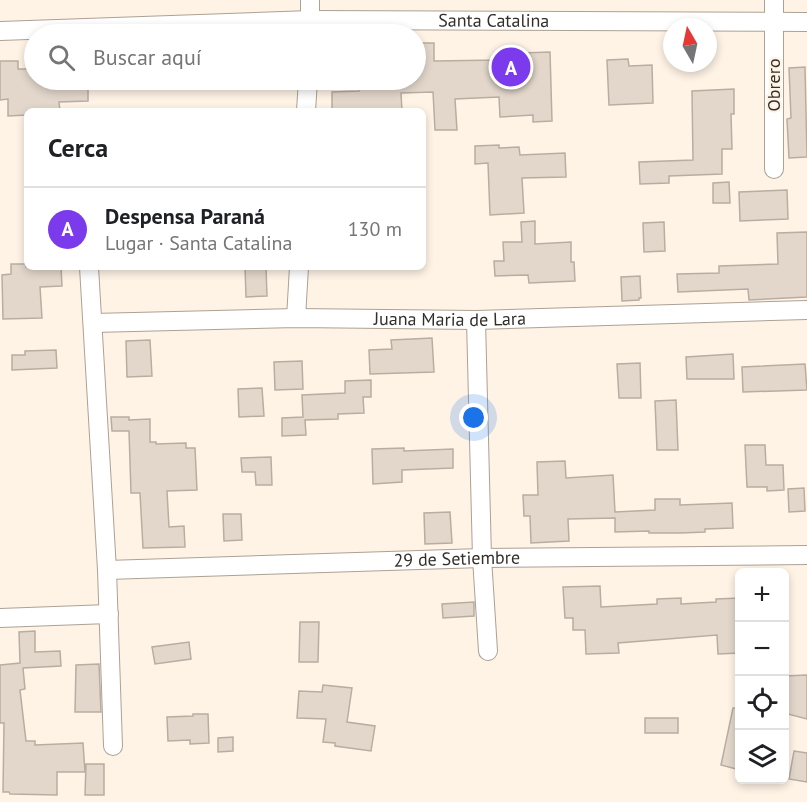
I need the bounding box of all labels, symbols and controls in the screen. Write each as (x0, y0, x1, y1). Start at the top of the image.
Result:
street label: Santa Catalina (438, 9, 549, 32)
north arrow (663, 18, 717, 72)
search box (24, 24, 426, 90)
icon: search (45, 41, 78, 74)
text: Buscar aquí (93, 43, 202, 71)
pin: A (492, 44, 530, 90)
street label: Obrero (762, 58, 785, 112)
text: Cerca (48, 131, 108, 164)
text: Despensa Paraná (105, 202, 265, 230)
text: A (61, 216, 74, 242)
text: 130 m (348, 216, 402, 242)
text: Lugar · Santa Catalina (105, 230, 292, 256)
street label: Juana Maria de Lara (373, 306, 526, 331)
your location (459, 403, 488, 432)
street label: 29 de Setiembre (393, 546, 520, 572)
map controls (735, 568, 789, 784)
button: + (735, 568, 789, 622)
button: − (735, 622, 789, 676)
button: locate (735, 676, 789, 730)
button: layers (735, 730, 789, 784)

